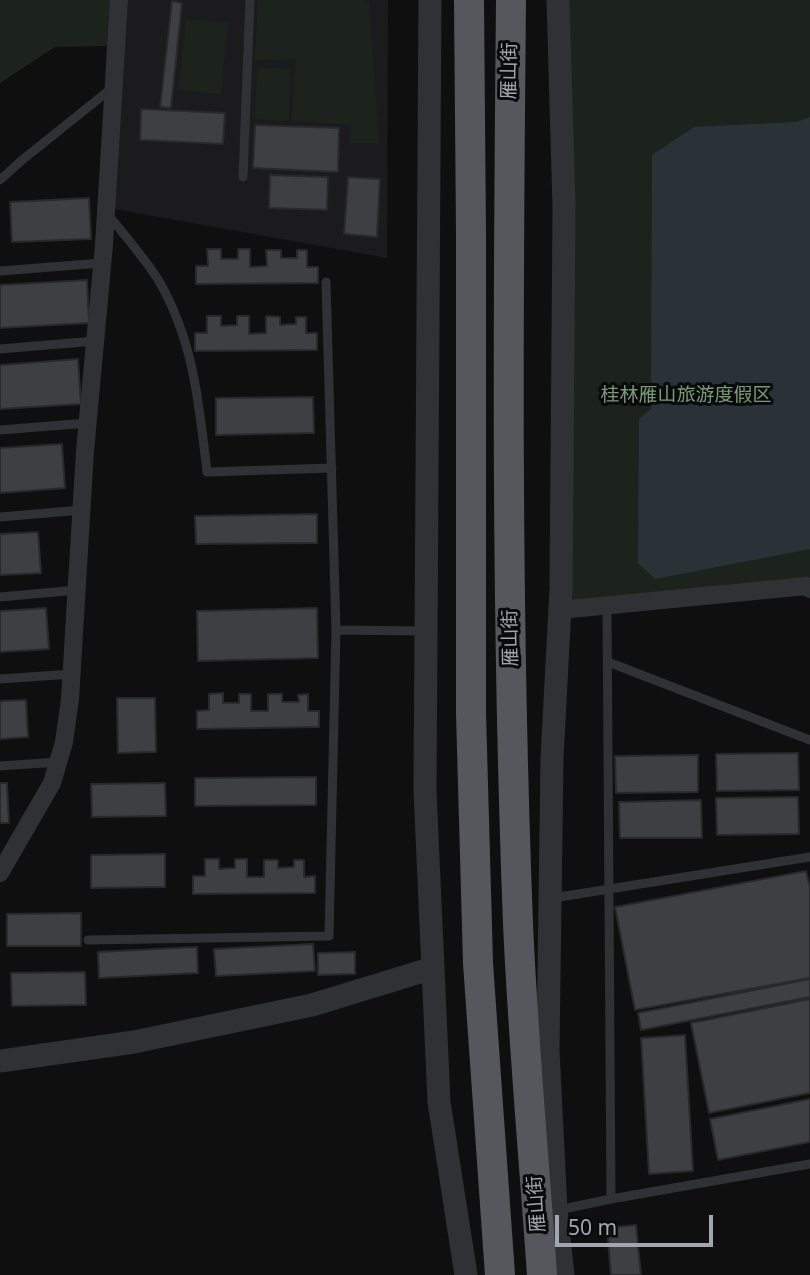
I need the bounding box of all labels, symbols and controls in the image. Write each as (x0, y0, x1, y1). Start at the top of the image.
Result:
street label: 雁山街 (498, 42, 522, 100)
park label: 桂林雁山旅游度假区 (601, 385, 771, 407)
street label: 雁山街 (499, 609, 523, 667)
street label: 雁山街 (524, 1175, 550, 1233)
scale bar (558, 1202, 716, 1246)
text: 50 m (568, 1213, 617, 1241)

